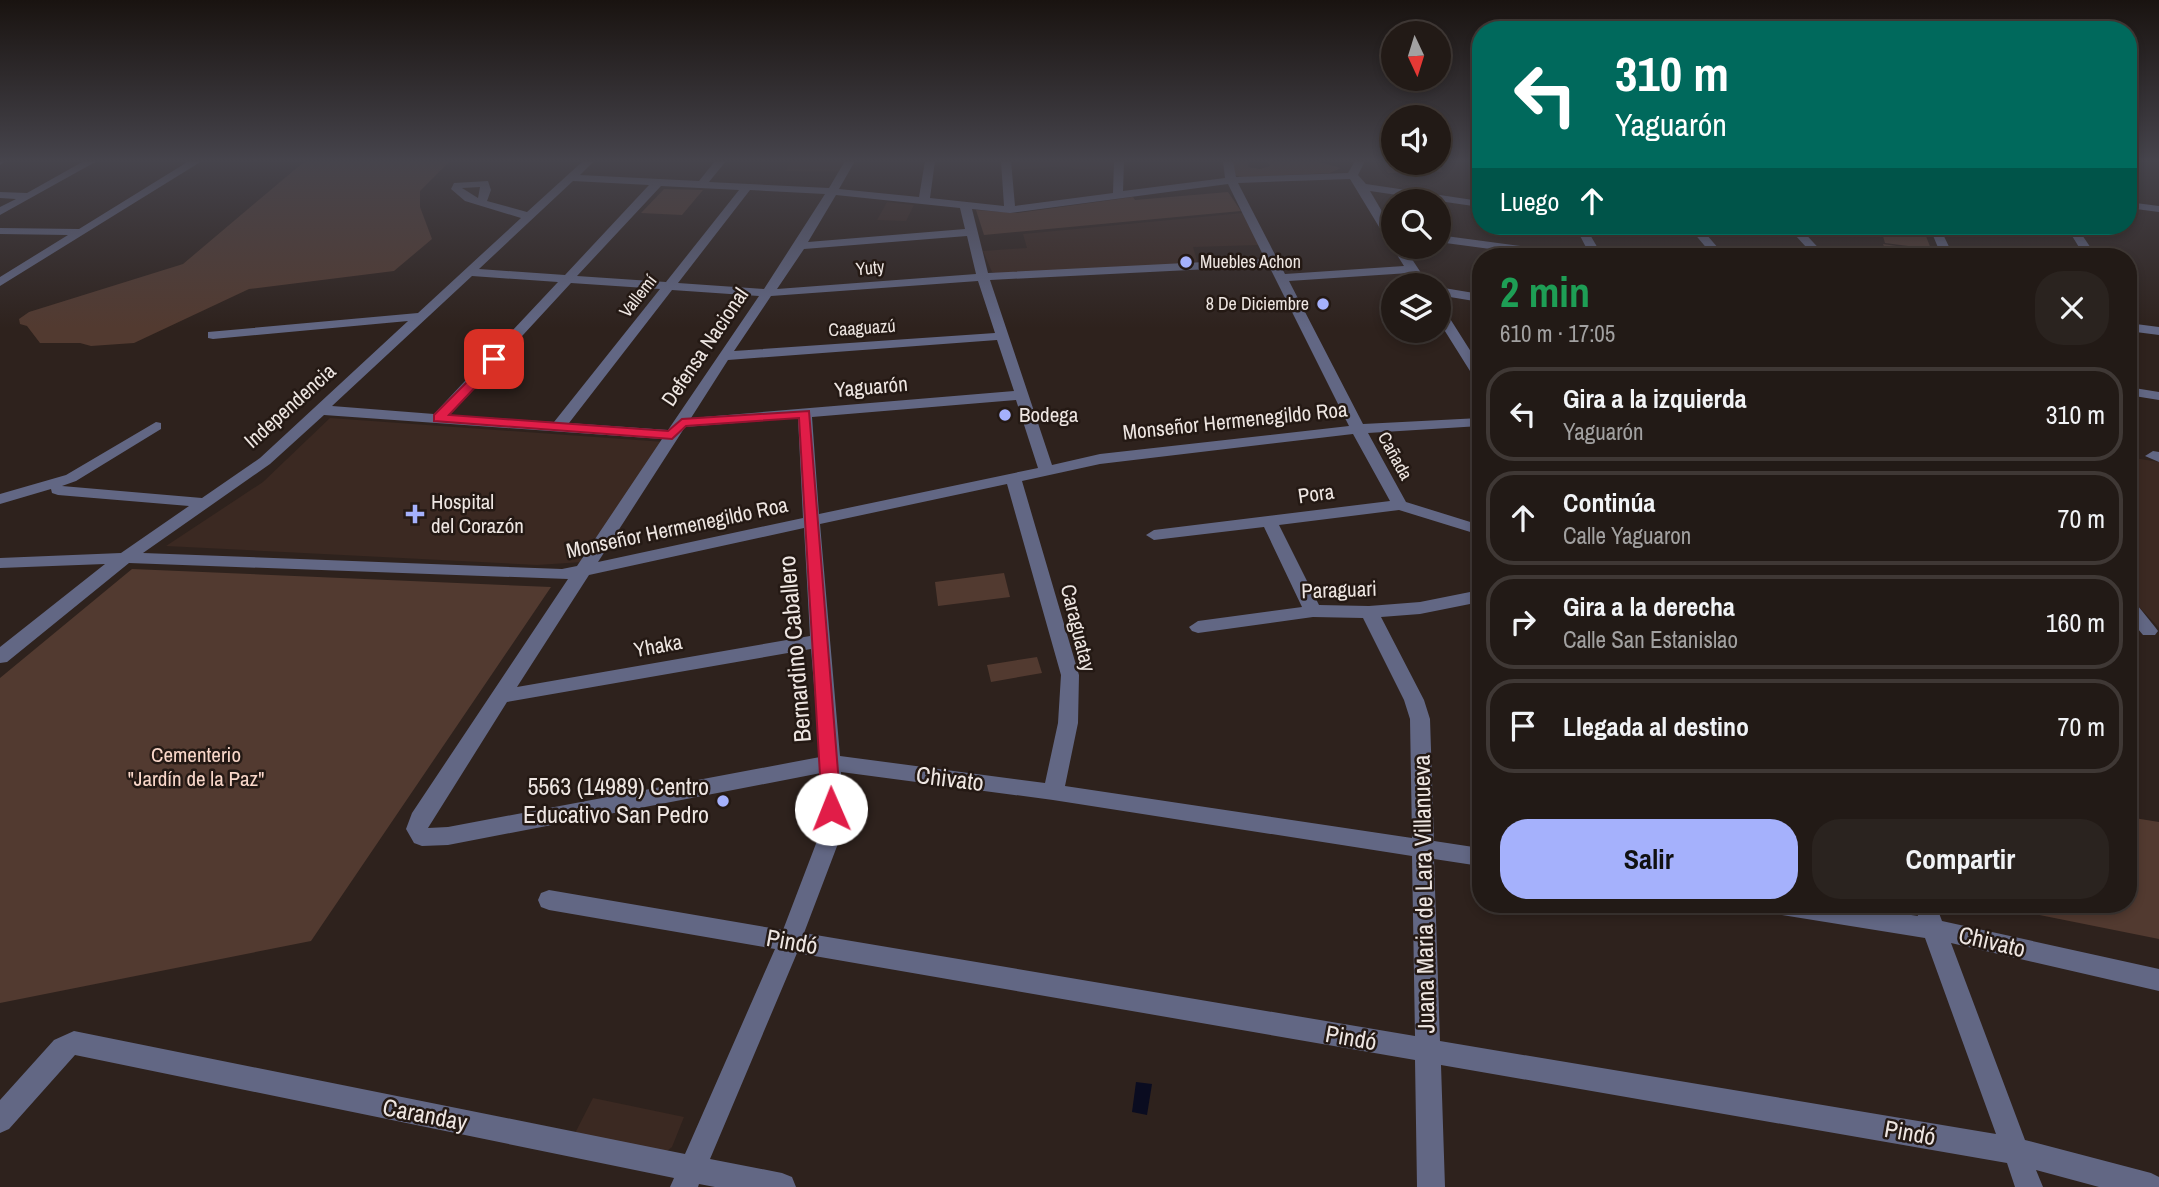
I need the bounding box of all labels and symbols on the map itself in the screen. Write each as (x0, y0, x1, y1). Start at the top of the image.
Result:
north arrow (1381, 21, 1451, 91)
place label: Muebles Achon (1200, 249, 1301, 274)
street label: Yuty (855, 254, 886, 281)
marker: Muebles Achon (1178, 254, 1194, 270)
street label: Vallemí (613, 268, 663, 322)
street label: Defensa Nacional (654, 282, 755, 412)
place label: 8 De Diciembre (1206, 291, 1309, 316)
marker: 8 De Diciembre (1315, 296, 1331, 312)
street label: Caaguazú (828, 313, 896, 342)
pin (464, 329, 524, 389)
street label: Independencia (238, 356, 342, 455)
street label: Yaguarón (833, 369, 909, 404)
street label: Monseñor Hermenegildo Roa (1121, 394, 1349, 447)
place label: Bodega (1019, 400, 1079, 429)
marker: Bodega (997, 407, 1013, 423)
street label: Cañada (1372, 427, 1419, 484)
street label: Pora (1296, 477, 1336, 510)
place label: Hospital del Corazón (431, 487, 524, 540)
street label: Monseñor Hermenegildo Roa (563, 490, 791, 565)
marker: Hospital del Corazón (405, 504, 425, 524)
street label: Bernardino Caballero (770, 555, 818, 744)
street label: Paraguari (1301, 574, 1377, 605)
street label: Caraguatay (1054, 581, 1103, 675)
street label: Yhaka (631, 627, 685, 664)
park label: Cementerio "Jardín de la Paz" (128, 740, 264, 793)
street label: Juana Maria de Lara Villanueva (1405, 754, 1441, 1034)
street label: Chivato (915, 758, 986, 798)
place label: 5563 (14989) Centro Educativo San Pedro (523, 770, 709, 830)
position arrow (794, 772, 868, 846)
marker: 5563 (14989) Centro Educativo San Pedro (715, 793, 731, 809)
street label: Chivato (1956, 918, 2029, 964)
street label: Pindó (764, 921, 820, 961)
street label: Pindó (1323, 1017, 1379, 1057)
street label: Caranday (380, 1090, 470, 1138)
street label: Pindó (1882, 1112, 1938, 1152)

